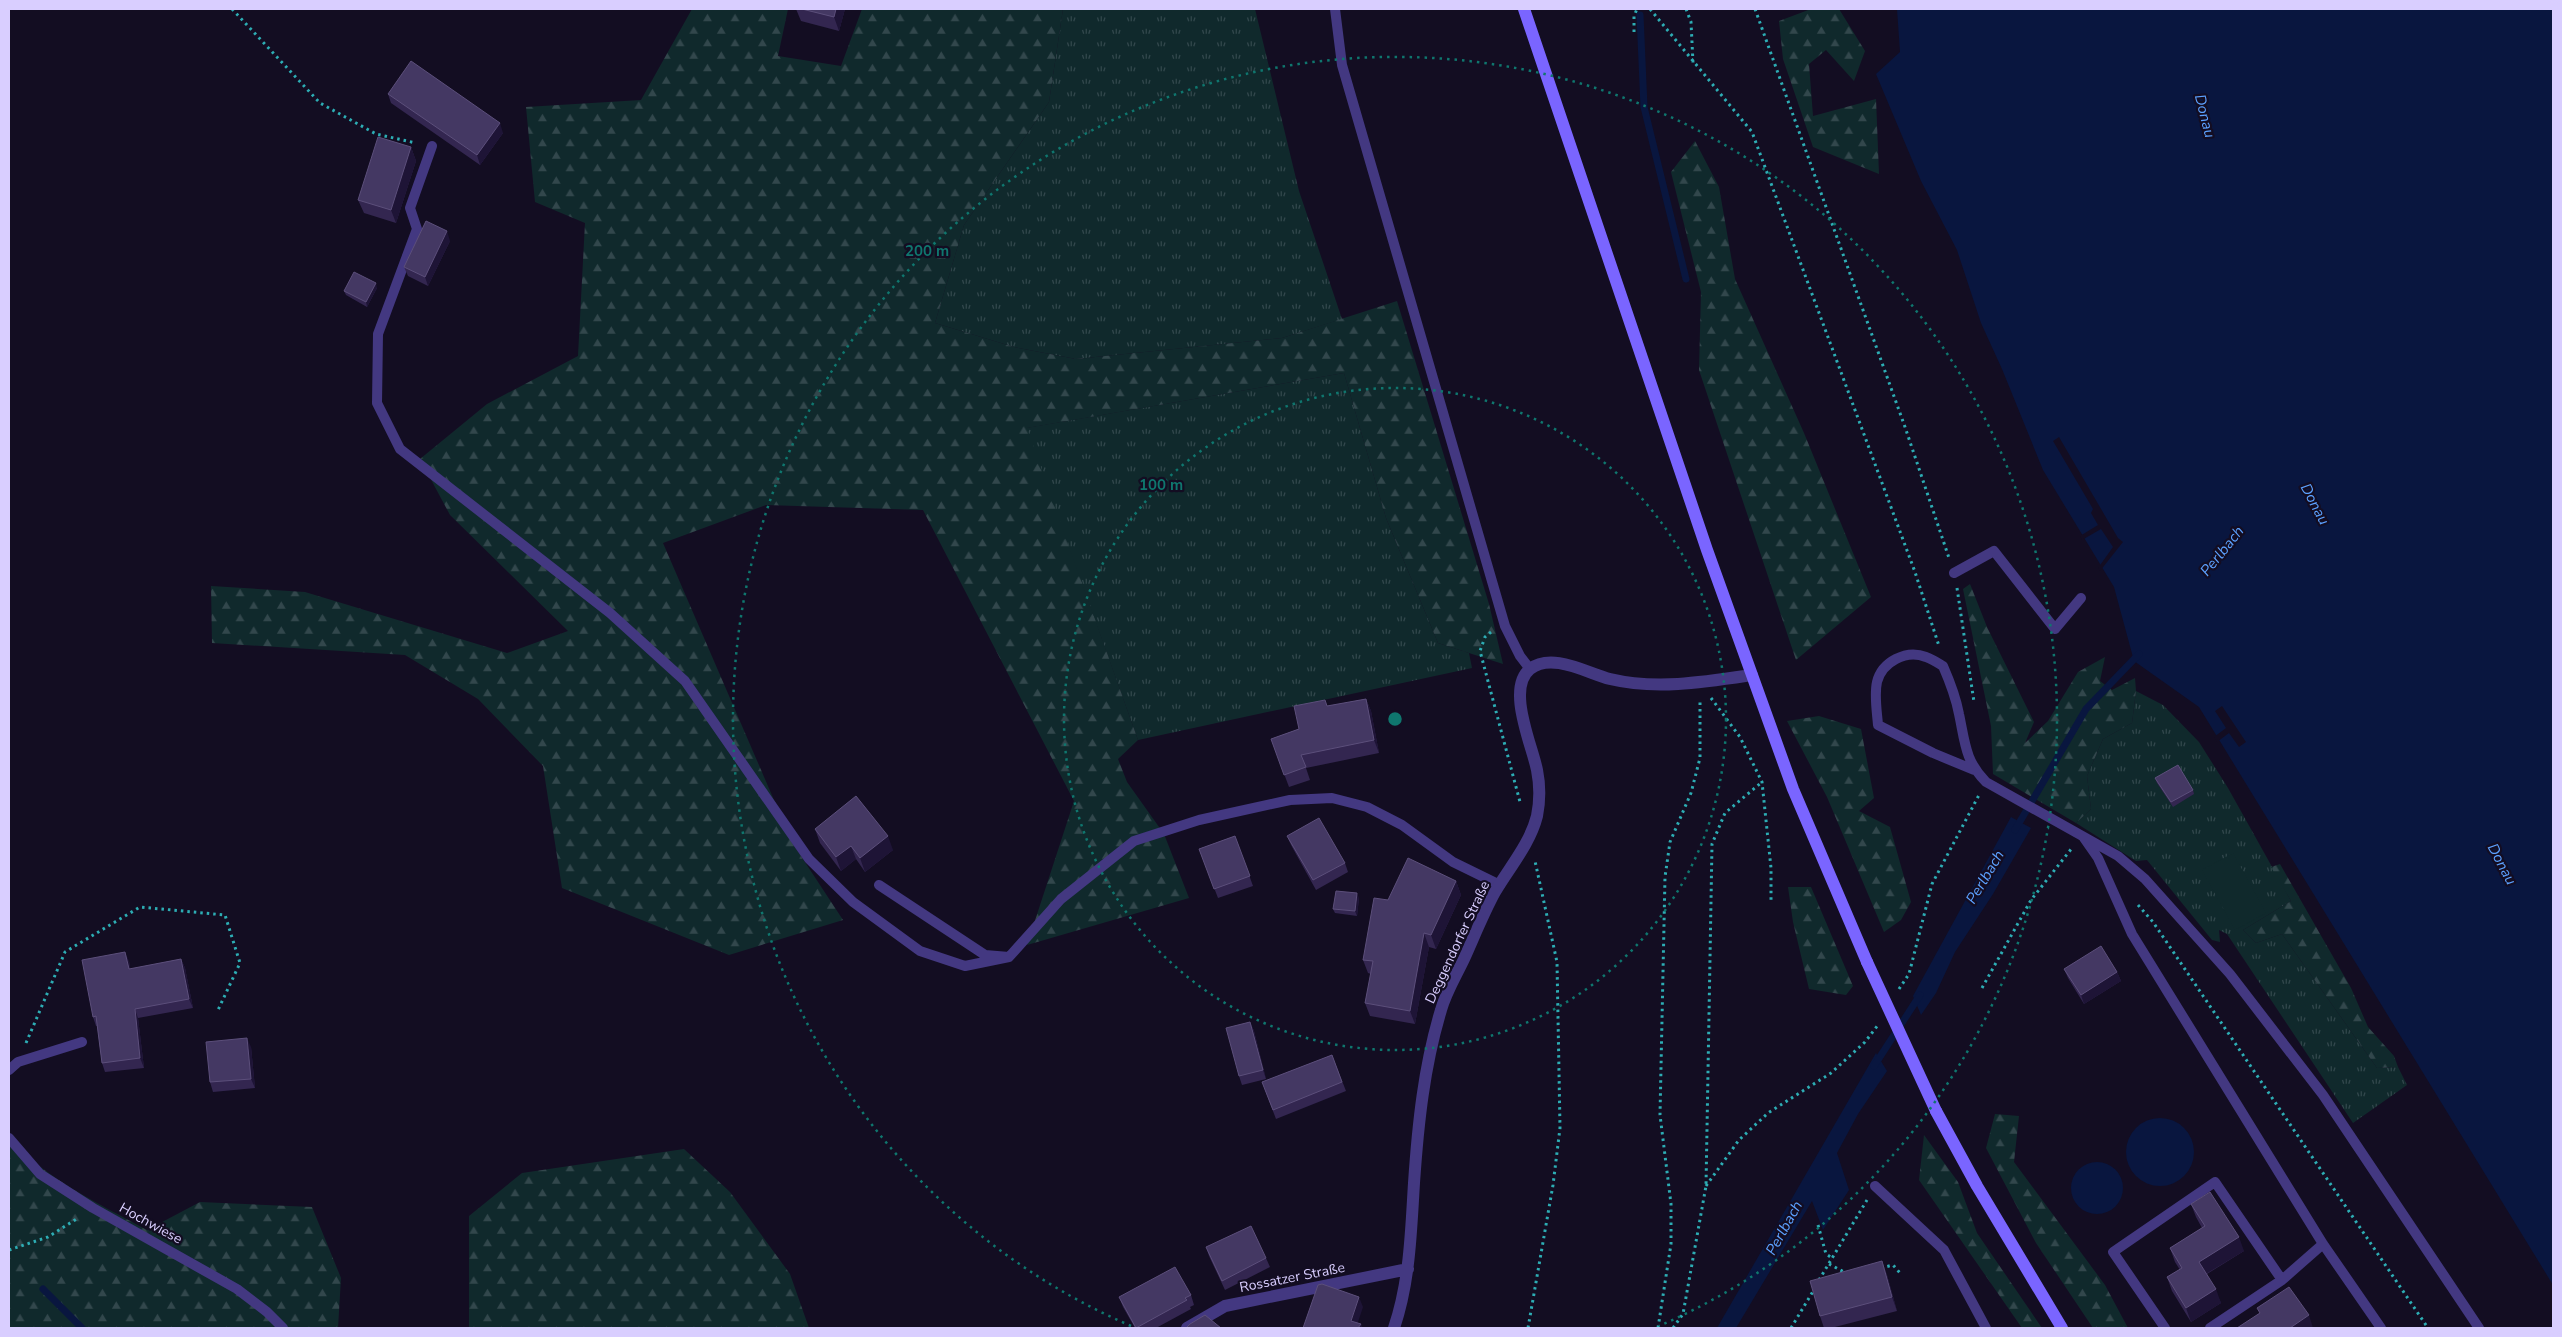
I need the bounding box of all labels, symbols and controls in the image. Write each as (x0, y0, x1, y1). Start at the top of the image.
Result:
water label: Donau (2190, 92, 2220, 140)
text: 200 m (905, 241, 949, 261)
text: 100 m (1139, 475, 1183, 495)
water label: Donau (2296, 480, 2334, 528)
water label: Perlbach (2196, 522, 2248, 580)
centre of rings (1386, 710, 1404, 728)
water label: Donau (2483, 840, 2521, 888)
water label: Perlbach (1961, 847, 2009, 907)
street label: Deggendorfer Straße (1421, 878, 1494, 1007)
water label: Perlbach (1761, 1197, 1807, 1259)
street label: Hochwiese (116, 1198, 186, 1249)
street label: Rossatzer Straße (1238, 1258, 1346, 1297)

